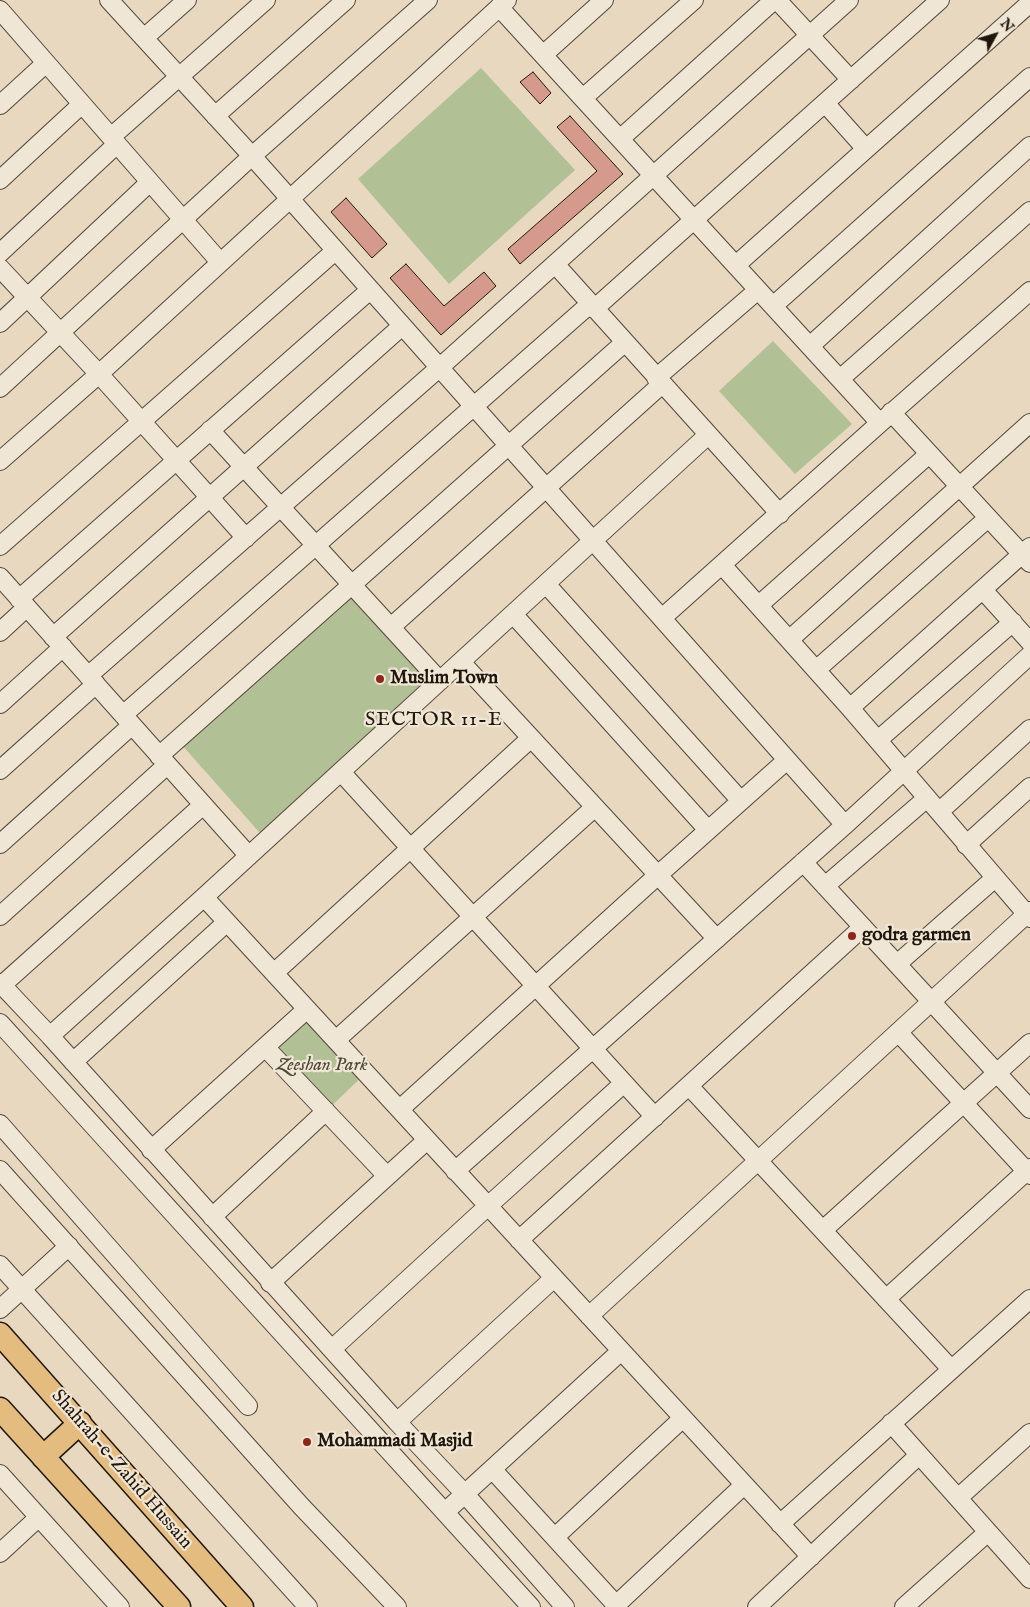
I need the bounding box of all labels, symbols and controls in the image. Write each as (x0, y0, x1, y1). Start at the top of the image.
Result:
north arrow (970, 10, 1020, 60)
text: N (996, 15, 1017, 36)
place label: Muslim Town (390, 668, 498, 690)
marker: Muslim Town (374, 673, 386, 685)
district label: SECTOR 11-E (364, 709, 504, 733)
place label: godra garmen (862, 925, 971, 947)
marker: godra garmen (846, 930, 858, 942)
park label: Zeeshan Park (276, 1055, 368, 1077)
street label: Shahrah-e-Zahid Hussain (46, 1386, 196, 1554)
place label: Mohammadi Masjid (317, 1431, 472, 1453)
marker: Mohammadi Masjid (301, 1436, 313, 1448)

